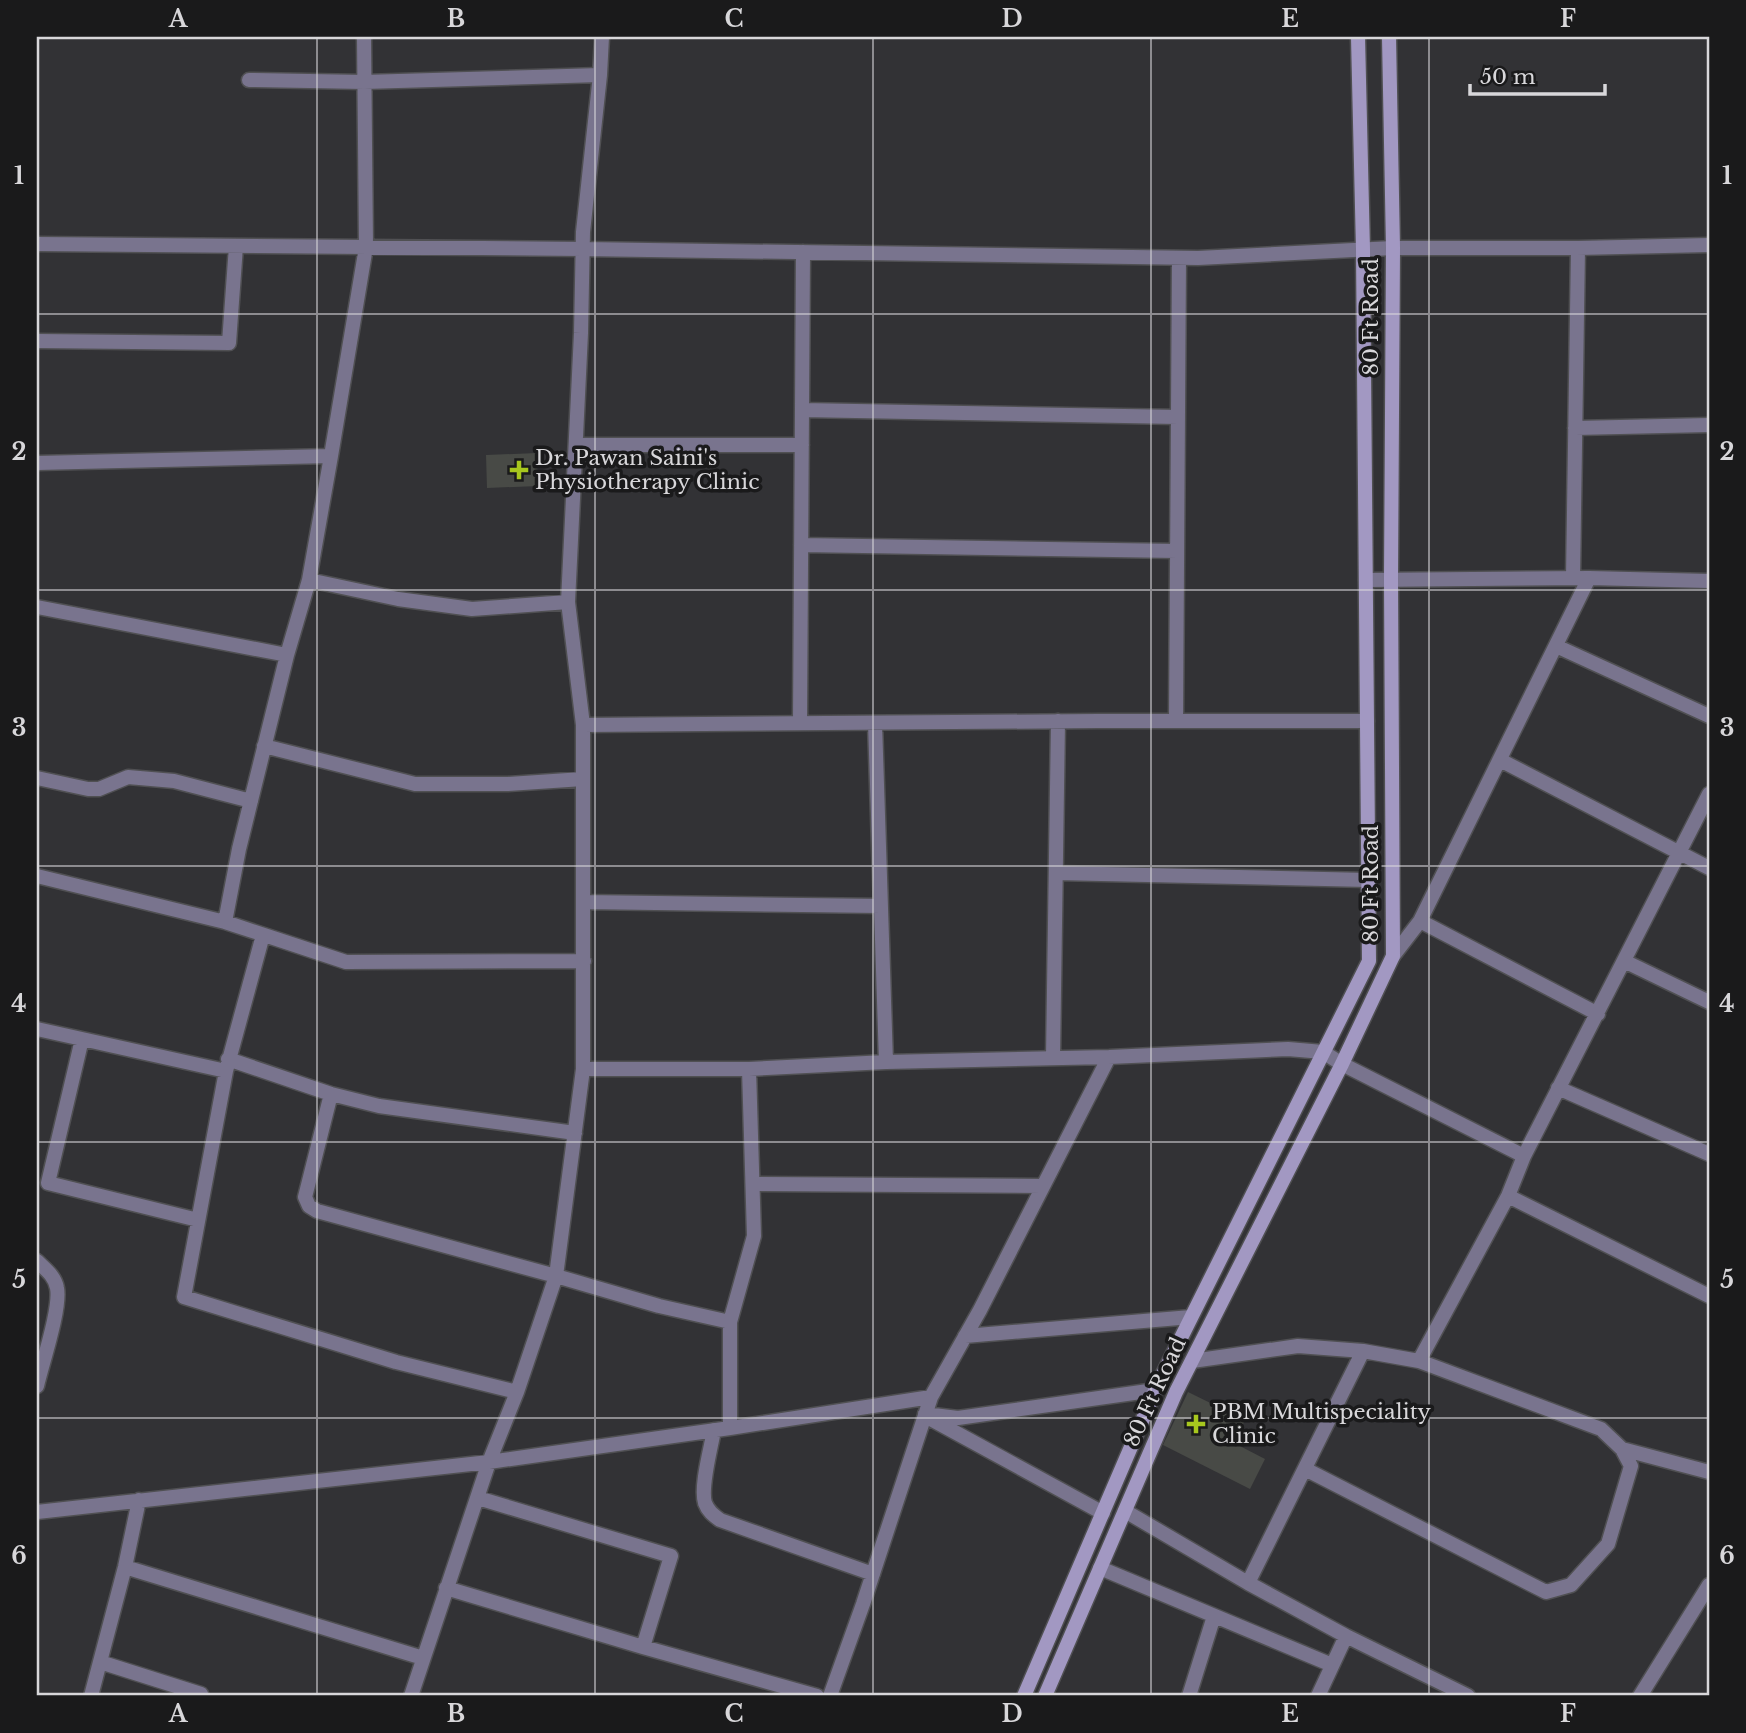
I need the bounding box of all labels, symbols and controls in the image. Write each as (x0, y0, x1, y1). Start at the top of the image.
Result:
text: A (168, 5, 189, 33)
text: B (447, 5, 465, 33)
text: C (725, 5, 743, 33)
text: D (1001, 5, 1023, 33)
text: E (1281, 5, 1299, 33)
text: F (1560, 5, 1576, 33)
scale bar (1470, 52, 1604, 96)
text: 50 m (1480, 64, 1536, 90)
text: 1 (14, 162, 24, 190)
text: 1 (1722, 162, 1732, 190)
street label: 80 Ft Road (1358, 258, 1384, 376)
text: 2 (12, 438, 26, 466)
text: 2 (1720, 438, 1734, 466)
place label: Dr. Pawan Saini's Physiotherapy Clinic (535, 445, 759, 495)
marker: Dr. Pawan Saini's Physiotherapy Clinic (509, 460, 529, 480)
text: 3 (12, 714, 26, 742)
text: 3 (1720, 714, 1734, 742)
street label: 80 Ft Road (1358, 825, 1384, 943)
text: 4 (11, 990, 27, 1018)
text: 4 (1719, 990, 1735, 1018)
text: 5 (12, 1266, 26, 1294)
text: 5 (1720, 1266, 1734, 1294)
street label: 80 Ft Road (1118, 1333, 1192, 1451)
place label: PBM Multispeciality Clinic (1212, 1399, 1432, 1449)
marker: PBM Multispeciality Clinic (1186, 1414, 1206, 1434)
text: 6 (11, 1542, 27, 1570)
text: 6 (1719, 1542, 1735, 1570)
text: A (168, 1700, 189, 1728)
text: B (447, 1700, 465, 1728)
text: C (725, 1700, 743, 1728)
text: D (1001, 1700, 1023, 1728)
text: E (1281, 1700, 1299, 1728)
text: F (1560, 1700, 1576, 1728)

